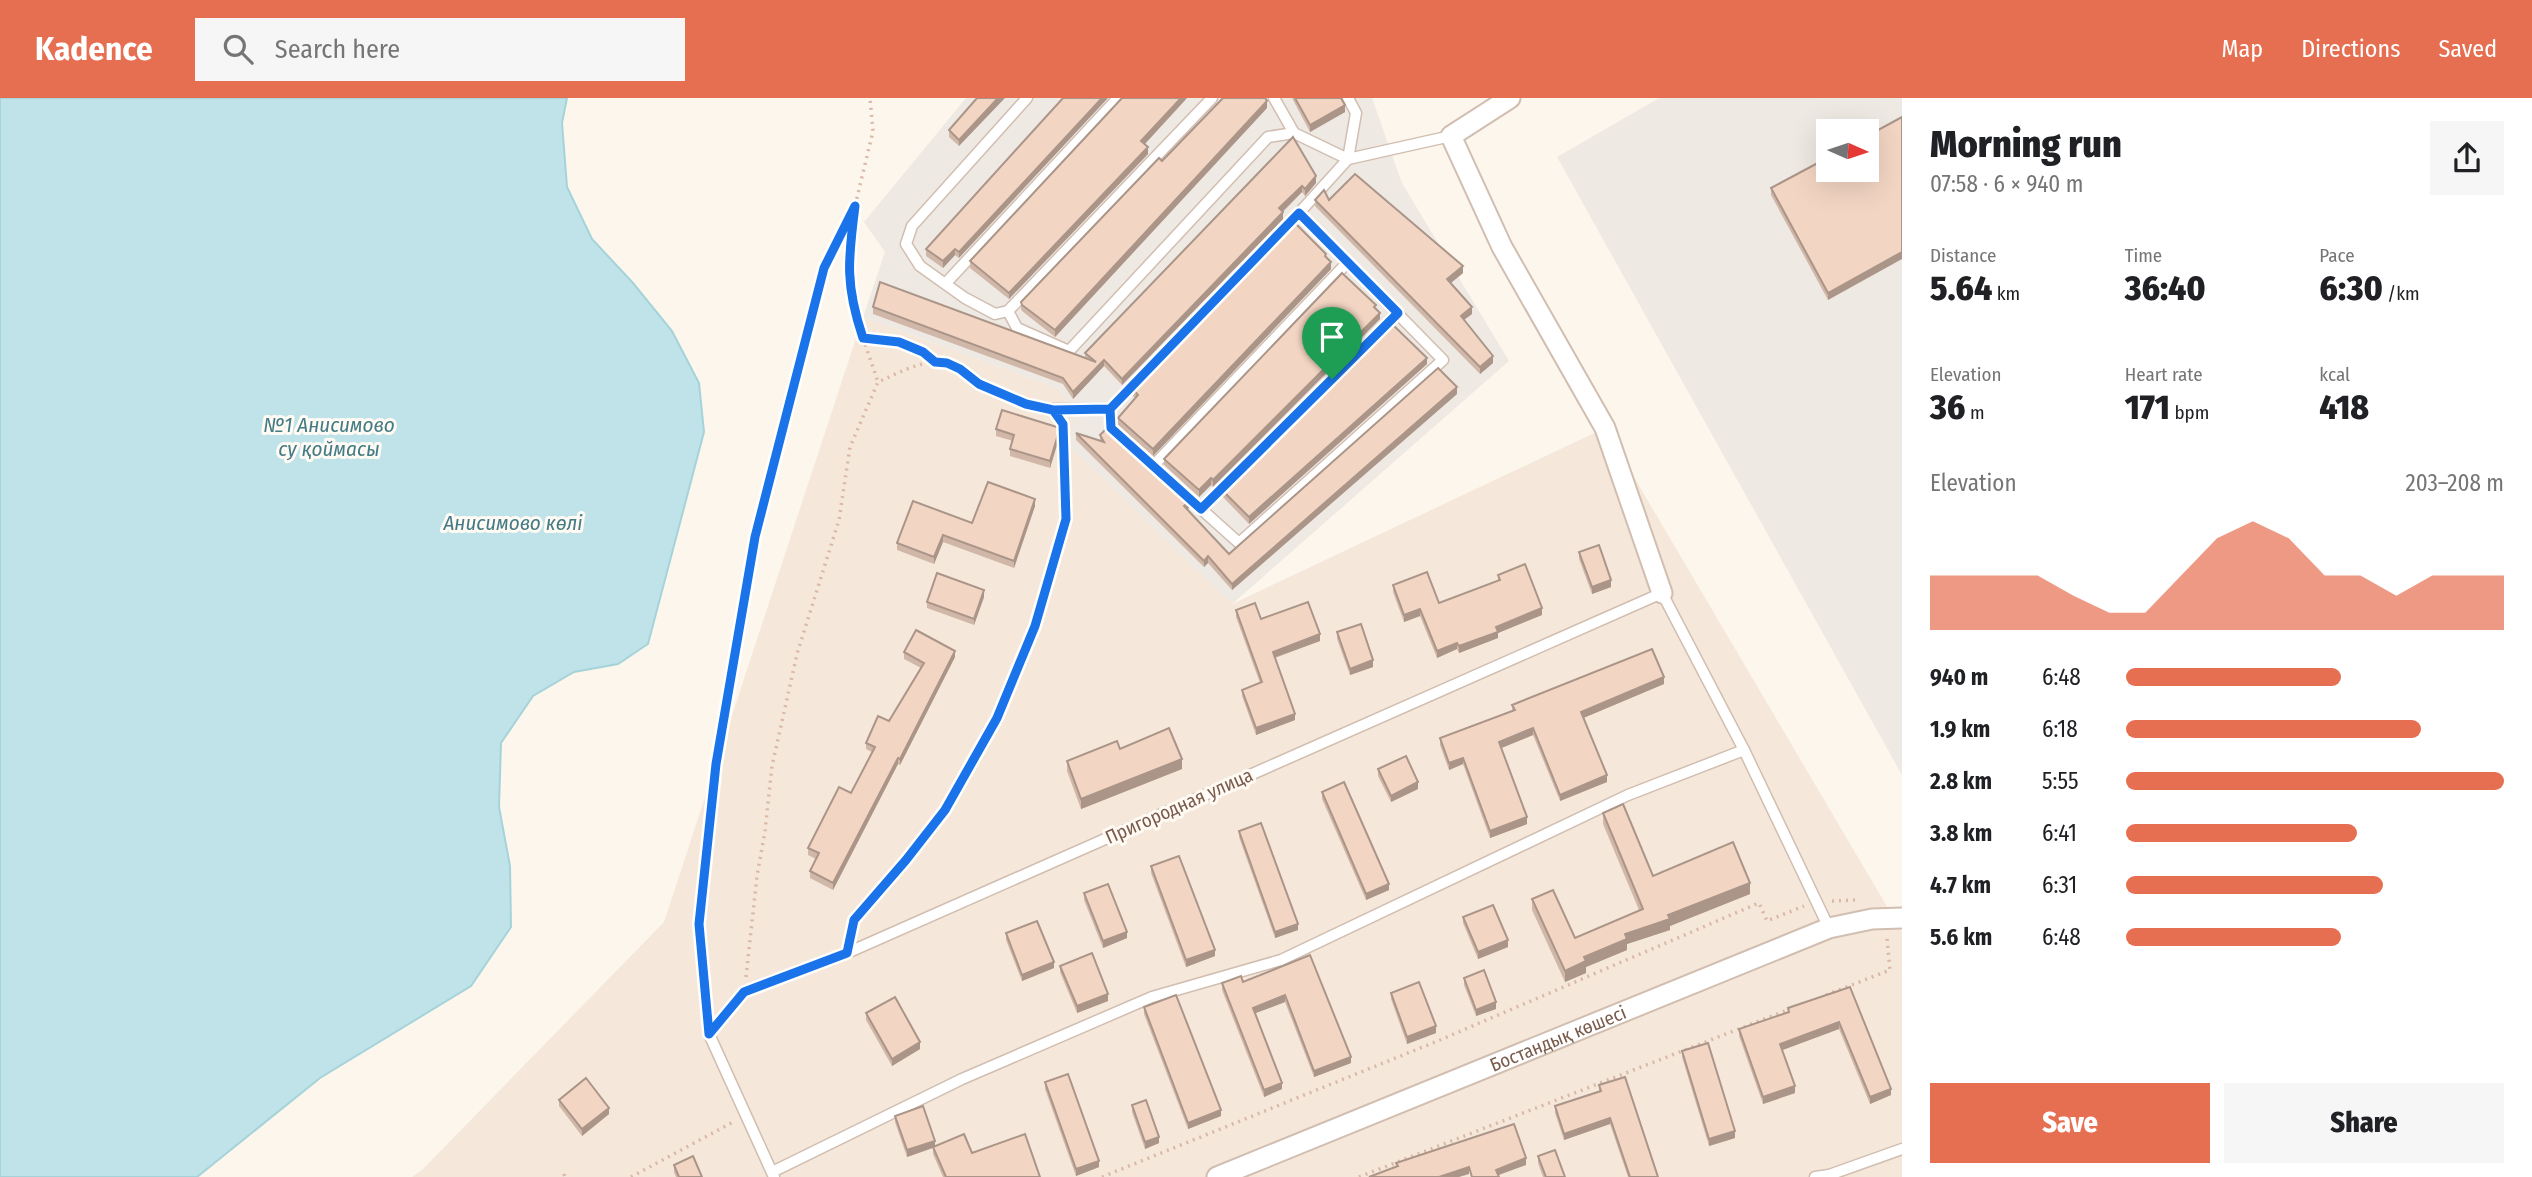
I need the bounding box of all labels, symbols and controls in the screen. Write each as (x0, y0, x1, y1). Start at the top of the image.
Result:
search box (195, 18, 685, 81)
text: Kadence (35, 29, 153, 69)
icon: search (219, 30, 257, 68)
text: Search here (275, 34, 400, 65)
text: Map (2222, 35, 2263, 63)
text: Directions (2301, 35, 2400, 63)
text: Saved (2438, 35, 2497, 63)
north arrow (1816, 119, 1880, 182)
map controls (1816, 119, 1879, 182)
text: Morning run (1930, 121, 2122, 167)
button: share (2430, 121, 2504, 195)
text: 07:58 · 6 × 940 m (1930, 170, 2083, 198)
text: Distance (1930, 244, 1997, 267)
text: Time (2125, 244, 2162, 267)
text: Pace (2319, 244, 2355, 267)
text: 5.64 (1930, 267, 1992, 309)
text: 36:40 (2125, 267, 2206, 309)
text: 6:30 (2319, 267, 2383, 309)
text: km (1992, 282, 2020, 305)
text: /km (2383, 282, 2420, 305)
pin (1302, 307, 1362, 379)
icon: arrive (1313, 318, 1351, 356)
text: Elevation (1930, 363, 2002, 386)
text: Heart rate (2125, 363, 2203, 386)
text: kcal (2319, 363, 2350, 386)
text: 36 (1930, 386, 1965, 428)
text: 171 (2125, 386, 2170, 428)
text: 418 (2319, 386, 2369, 428)
text: m (1965, 401, 1985, 424)
text: bpm (2170, 401, 2209, 424)
water label: №1 Анисимово су қоймасы (263, 412, 395, 462)
text: Elevation (1930, 469, 2017, 497)
text: 203–208 m (2406, 469, 2504, 497)
water label: Анисимово көлі (442, 510, 583, 536)
text: 940 m (1930, 663, 1988, 691)
text: 6:48 (2042, 663, 2081, 691)
text: 1.9 km (1930, 715, 1990, 743)
text: 6:18 (2042, 715, 2078, 743)
street label: Пригородная улица (1102, 763, 1256, 849)
text: 2.8 km (1930, 767, 1992, 795)
text: 5:55 (2042, 767, 2079, 795)
text: 3.8 km (1930, 819, 1992, 847)
text: 6:41 (2042, 819, 2077, 847)
text: 4.7 km (1930, 871, 1991, 899)
text: 6:31 (2042, 871, 2077, 899)
text: 5.6 km (1930, 923, 1992, 951)
text: 6:48 (2042, 923, 2081, 951)
street label: Бостандық көшесі (1486, 1000, 1629, 1076)
button: Save (1930, 1083, 2210, 1163)
button: Share (2224, 1083, 2504, 1163)

